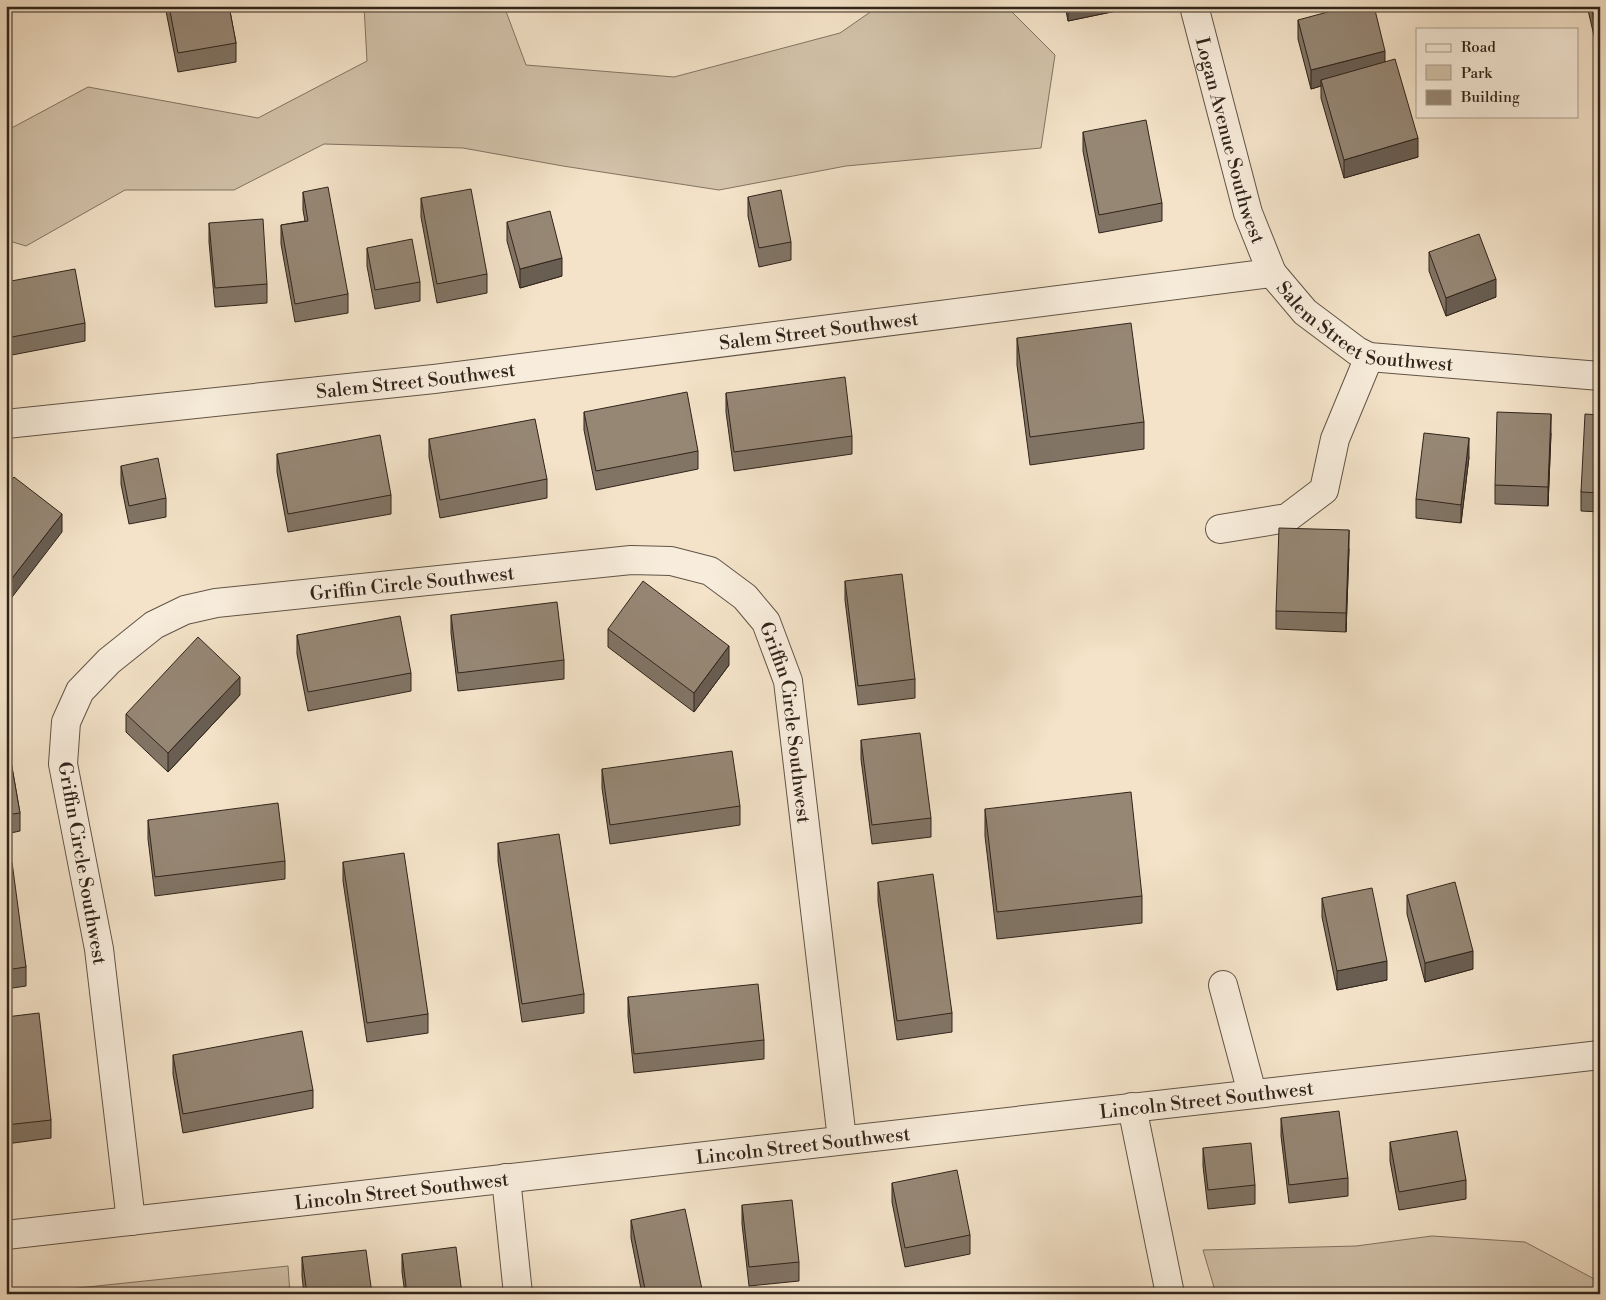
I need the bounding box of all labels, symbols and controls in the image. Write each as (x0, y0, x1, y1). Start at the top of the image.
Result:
legend (1416, 28, 1578, 118)
street label: Logan Avenue Southwest (1190, 35, 1270, 247)
text: Road (1461, 38, 1496, 57)
text: Park (1461, 64, 1493, 83)
text: Building (1460, 88, 1520, 107)
street label: Salem Street Southwest (1271, 276, 1455, 377)
street label: Salem Street Southwest (718, 307, 920, 356)
street label: Salem Street Southwest (315, 358, 517, 404)
street label: Griffin Circle Southwest (309, 561, 516, 606)
street label: Griffin Circle Southwest (754, 619, 816, 825)
street label: Griffin Circle Southwest (52, 760, 112, 967)
street label: Lincoln Street Southwest (1098, 1076, 1315, 1124)
street label: Lincoln Street Southwest (695, 1122, 912, 1170)
street label: Lincoln Street Southwest (293, 1167, 510, 1215)

